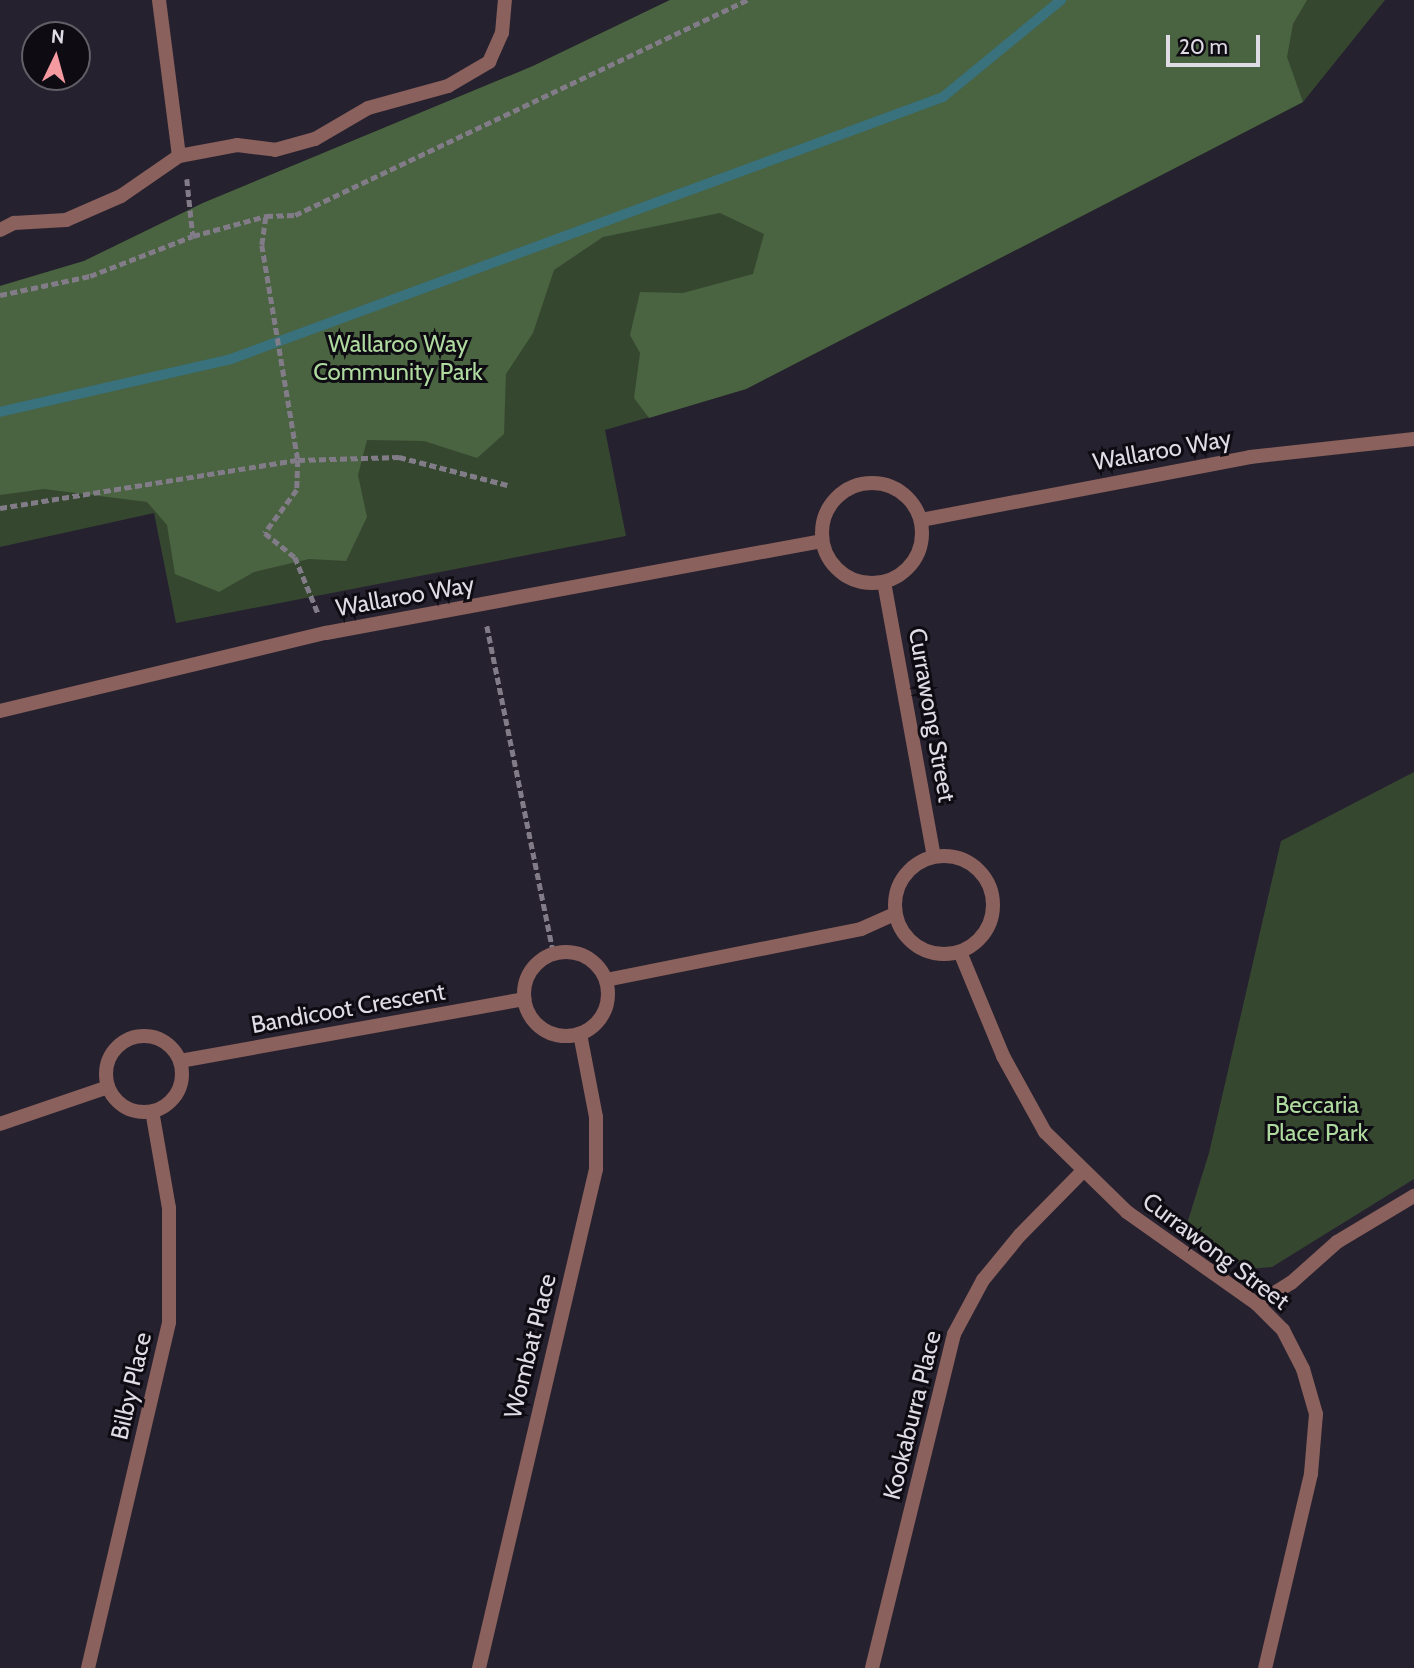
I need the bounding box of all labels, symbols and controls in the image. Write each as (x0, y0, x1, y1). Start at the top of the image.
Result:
north arrow (21, 21, 91, 91)
scale bar (1169, 21, 1264, 65)
text: N (50, 25, 65, 49)
text: 20 m (1179, 34, 1228, 59)
park label: Wallaroo Way Community Park (313, 330, 483, 386)
street label: Wallaroo Way (1091, 424, 1233, 476)
street label: Wallaroo Way (334, 570, 476, 622)
street label: Currawong Street (903, 626, 961, 804)
street label: Bandicoot Crescent (249, 977, 447, 1039)
park label: Beccaria Place Park (1266, 1091, 1368, 1147)
street label: Currawong Street (1137, 1186, 1295, 1316)
street label: Wombat Place (498, 1271, 562, 1421)
street label: Kookaburra Place (877, 1328, 947, 1502)
street label: Bilby Place (105, 1330, 157, 1442)

